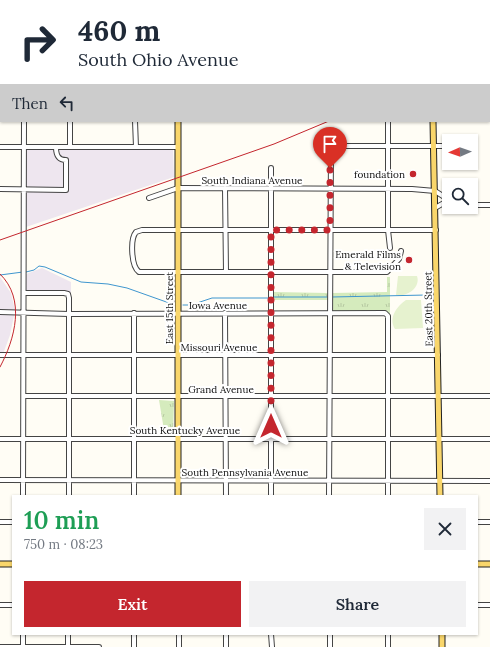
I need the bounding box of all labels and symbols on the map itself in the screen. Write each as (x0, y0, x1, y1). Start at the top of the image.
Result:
pin (313, 127, 347, 168)
north arrow (442, 134, 478, 170)
place label: foundation (354, 168, 405, 181)
marker: foundation (408, 169, 418, 179)
street label: South Indiana Avenue (201, 174, 303, 187)
place label: Emerald Films & Television (335, 248, 401, 273)
marker: Emerald Films & Television (404, 255, 414, 265)
street label: East 20th Street (421, 271, 436, 347)
street label: East 15th Street (163, 272, 176, 344)
street label: Iowa Avenue (189, 299, 248, 312)
street label: Missouri Avenue (181, 341, 258, 354)
street label: Grand Avenue (188, 383, 254, 396)
position arrow (250, 405, 292, 447)
street label: South Kentucky Avenue (130, 424, 241, 437)
street label: South Pennsylvania Avenue (182, 466, 309, 479)

